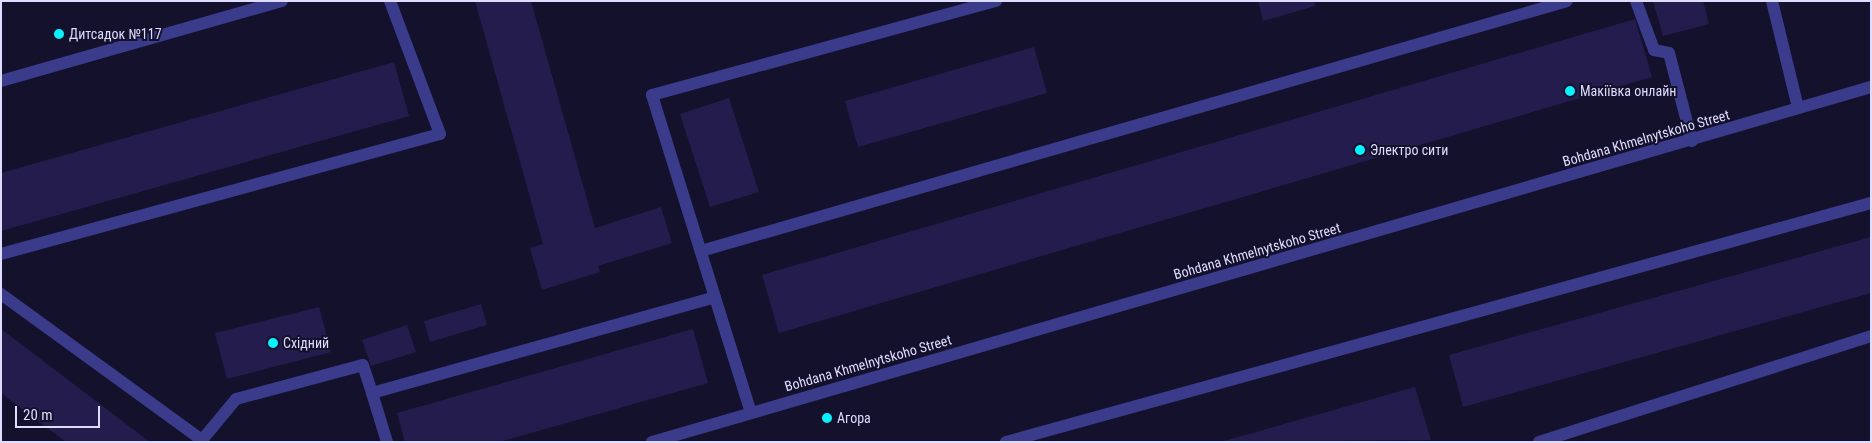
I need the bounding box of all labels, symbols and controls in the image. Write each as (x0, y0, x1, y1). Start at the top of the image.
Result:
place label: Дитсадок №117 (69, 26, 162, 42)
marker: Дитсадок №117 (53, 28, 65, 40)
place label: Макіївка онлайн (1580, 83, 1676, 99)
marker: Макіївка онлайн (1564, 85, 1576, 97)
street label: Bohdana Khmelnytskoho Street (1561, 106, 1731, 170)
place label: Электро сити (1370, 142, 1448, 158)
marker: Электро сити (1354, 144, 1366, 156)
street label: Bohdana Khmelnytskoho Street (1172, 219, 1342, 283)
street label: Bohdana Khmelnytskoho Street (783, 331, 953, 395)
place label: Східний (283, 335, 329, 351)
marker: Східний (267, 337, 279, 349)
scale bar (18, 396, 102, 428)
text: 20 m (23, 406, 53, 424)
place label: Агора (837, 410, 871, 426)
marker: Агора (821, 412, 833, 424)

